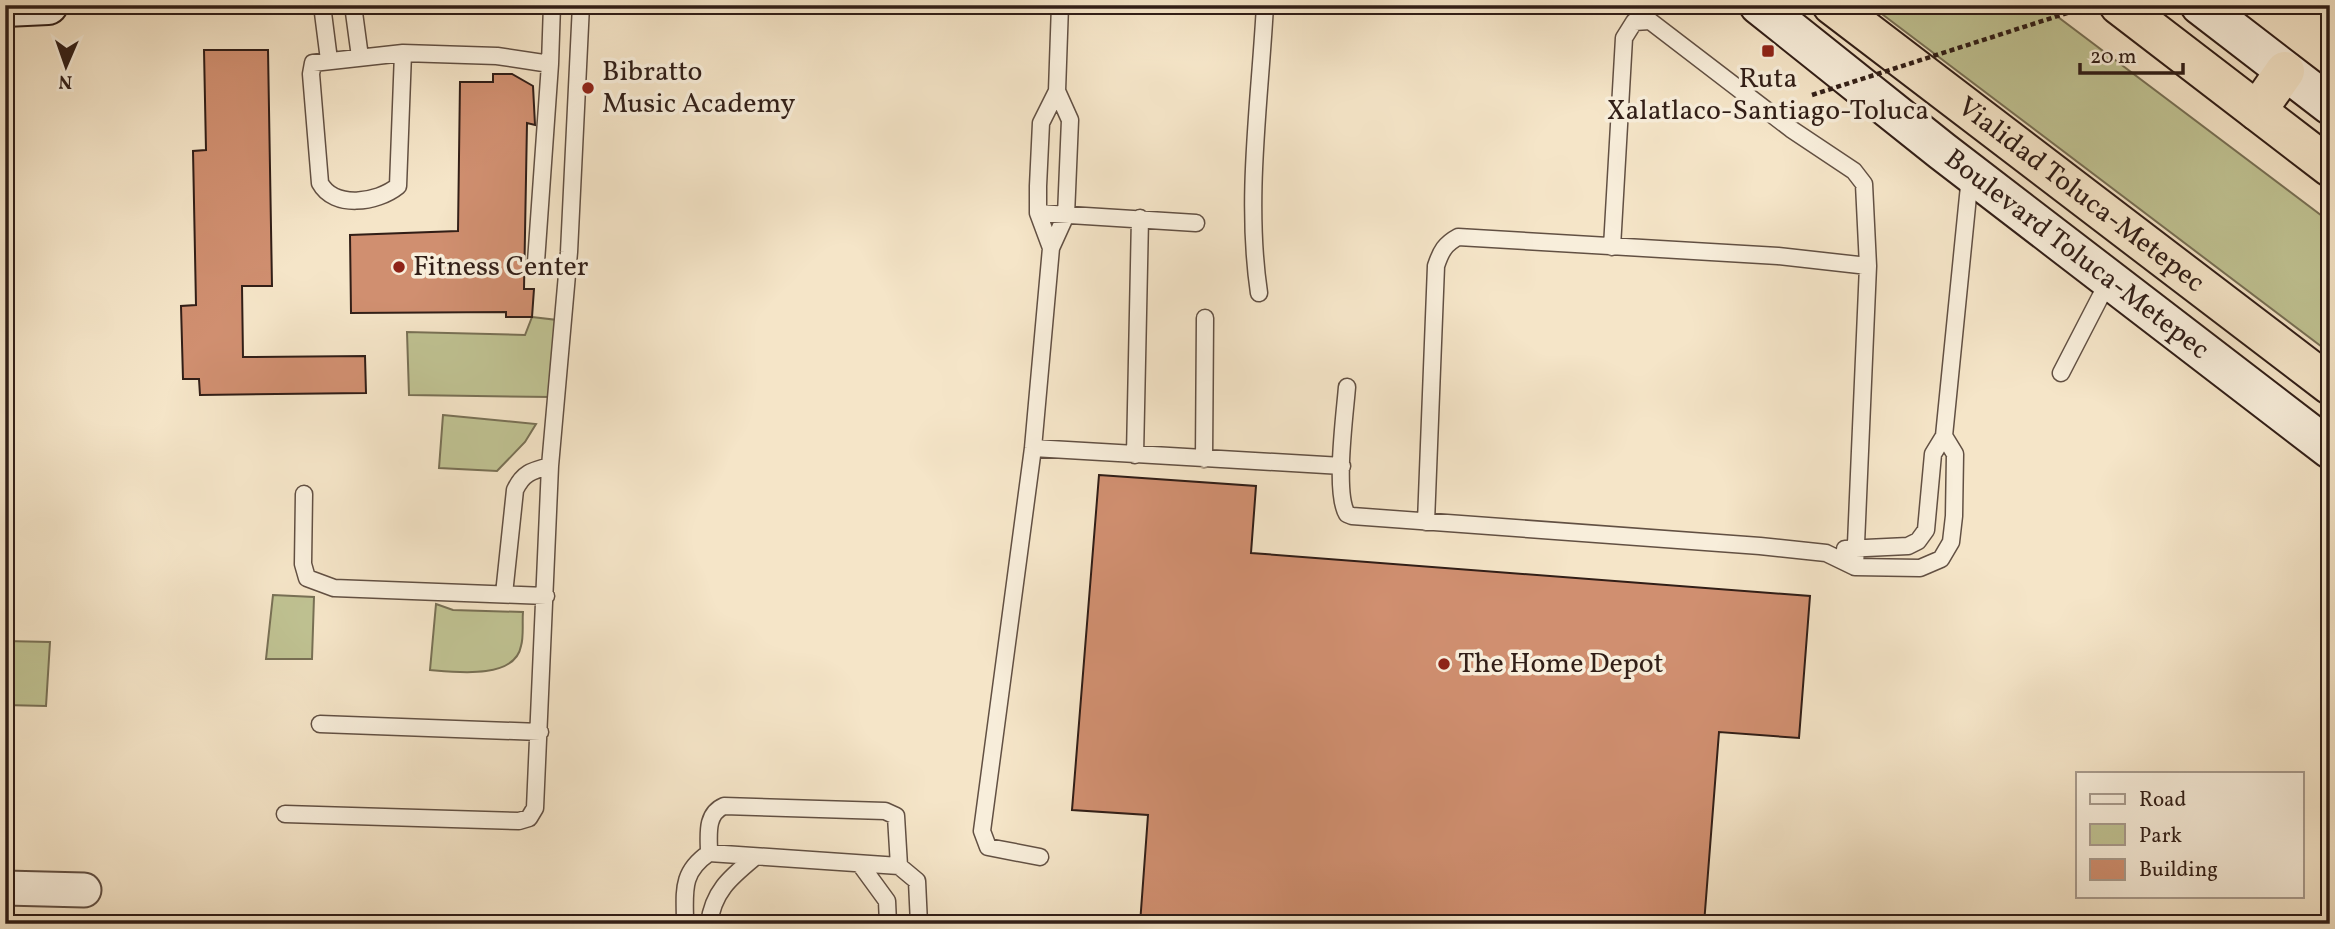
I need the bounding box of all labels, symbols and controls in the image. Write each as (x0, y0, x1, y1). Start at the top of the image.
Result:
north arrow (32, 32, 102, 102)
scale bar (2080, 32, 2183, 76)
marker: Ruta Xalatlaco-Santiago-Toluca (1760, 43, 1776, 59)
text: 20 m (2090, 43, 2136, 72)
place label: Bibratto Music Academy (602, 53, 795, 124)
place label: Ruta Xalatlaco-Santiago-Toluca (1607, 60, 1929, 131)
text: N (58, 68, 73, 94)
marker: Bibratto Music Academy (580, 80, 596, 96)
street label: Vialidad Toluca-Metepec (1949, 88, 2213, 302)
street label: Boulevard Toluca-Metepec (1936, 140, 2217, 369)
place label: Fitness Center (413, 248, 589, 287)
marker: Fitness Center (391, 259, 407, 275)
place label: The Home Depot (1458, 645, 1664, 684)
marker: The Home Depot (1436, 656, 1452, 672)
legend (2076, 772, 2304, 898)
text: Road (2139, 786, 2186, 815)
text: Park (2139, 822, 2182, 851)
text: Building (2139, 856, 2218, 885)

